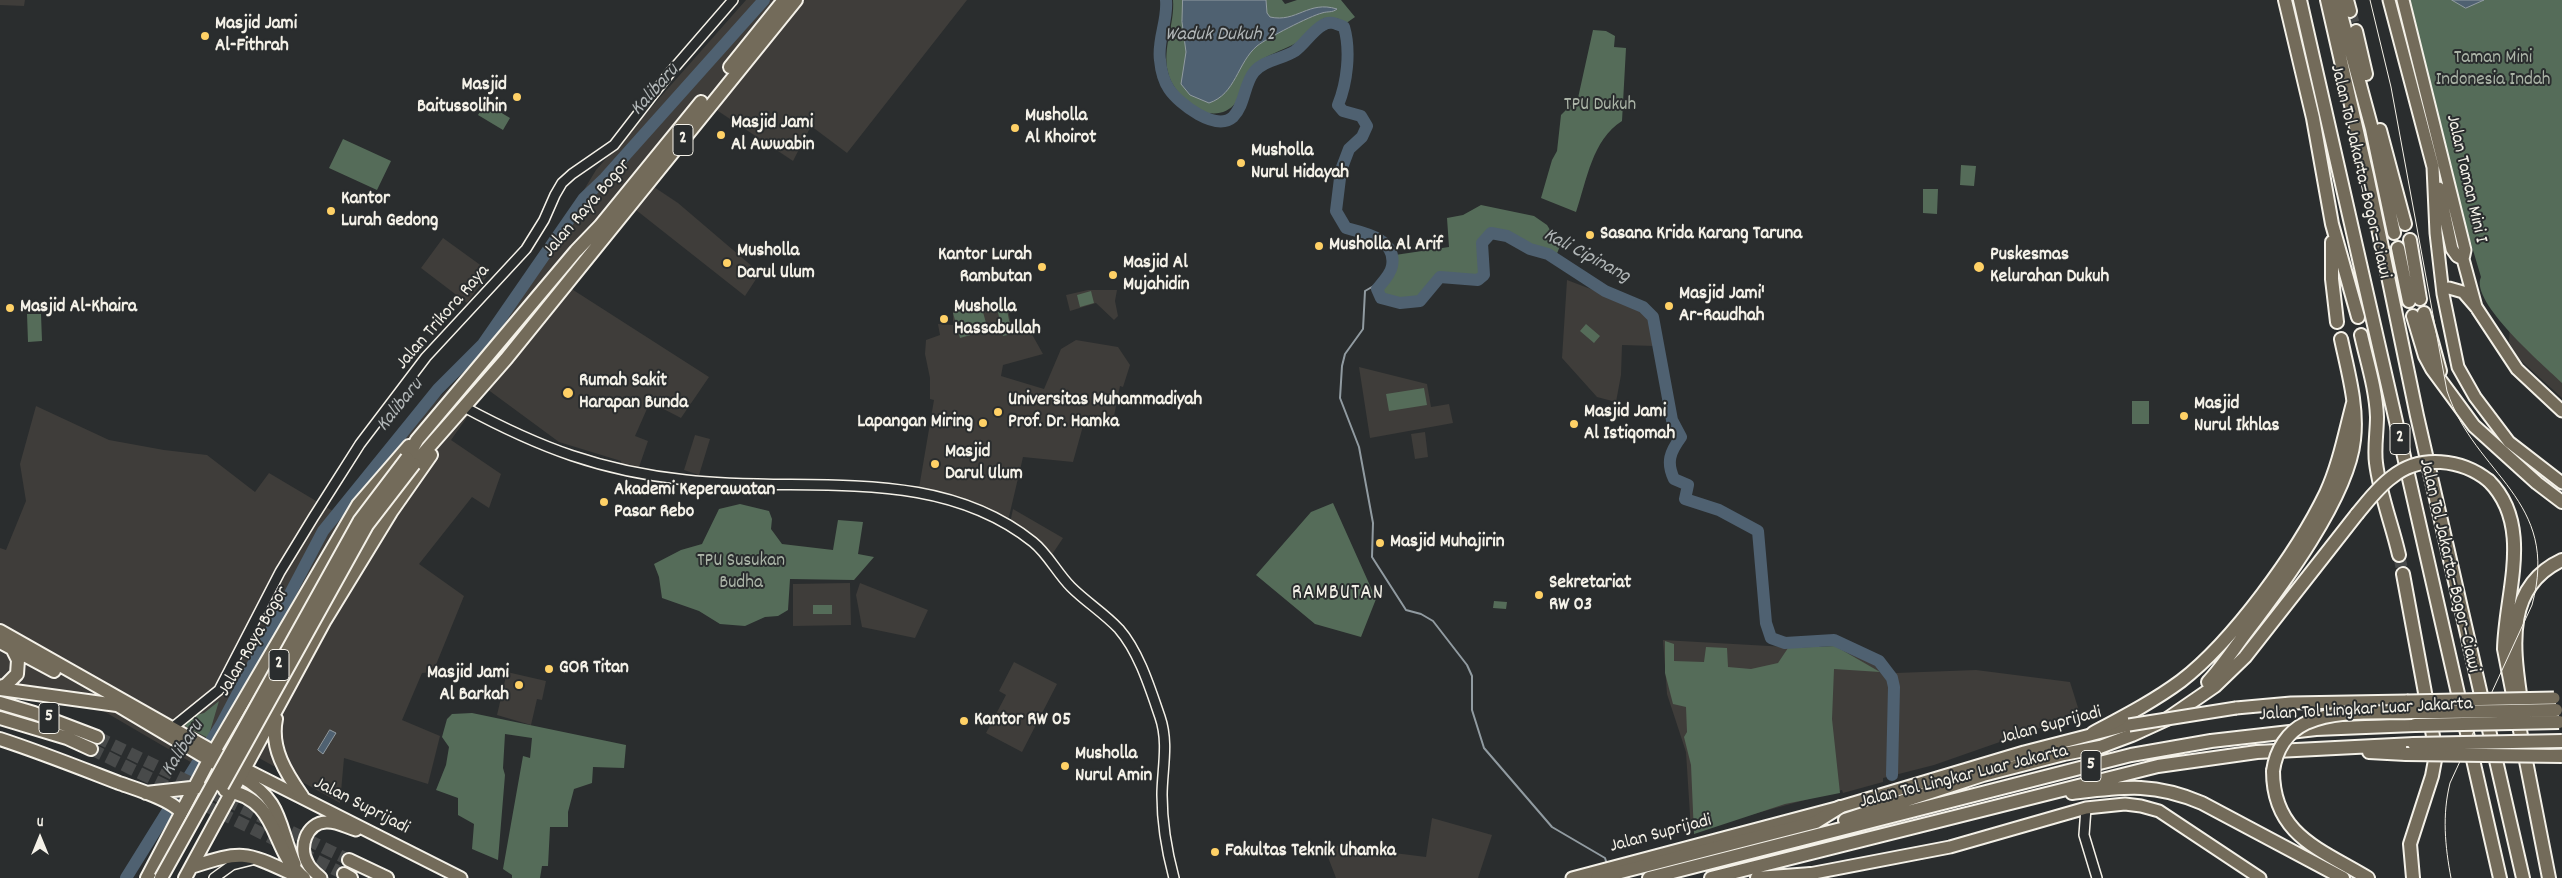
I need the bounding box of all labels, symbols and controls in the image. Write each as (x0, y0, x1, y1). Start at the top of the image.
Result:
place label: Masjid Jami Al-Fithrah (215, 14, 297, 58)
water label: Waduk Dukuh 2 (1165, 24, 1275, 48)
marker: Masjid Jami Al-Fithrah (199, 30, 211, 42)
park label: Taman Mini Indonesia Indah (2435, 48, 2551, 92)
water label: Kalibaru (627, 60, 685, 122)
street label: Jalan Tol Jakarta–Bogor–Ciawi (2323, 63, 2395, 281)
place label: Masjid Baitussolihin (417, 75, 507, 119)
marker: Masjid Baitussolihin (511, 91, 523, 103)
park label: TPU Dukuh (1564, 95, 1636, 117)
place label: Musholla Al Khoirot (1025, 106, 1096, 150)
place label: Masjid Jami Al Awwabin (731, 113, 814, 157)
street label: Jalan Taman Mini I (2439, 113, 2491, 245)
marker: Musholla Al Khoirot (1009, 122, 1021, 134)
road number: 2 (673, 124, 693, 156)
marker: Masjid Jami Al Awwabin (715, 129, 727, 141)
place label: Musholla Nurul Hidayah (1251, 141, 1349, 185)
street label: Jalan Raya Bogor (539, 155, 637, 263)
marker: Musholla Nurul Hidayah (1235, 157, 1247, 169)
place label: Kantor Lurah Gedong (341, 189, 438, 233)
marker: Kantor Lurah Gedong (325, 205, 337, 217)
water label: Kali Cipinang (1539, 224, 1633, 290)
place label: Sasana Krida Karang Taruna (1600, 224, 1802, 246)
marker: Sasana Krida Karang Taruna (1584, 229, 1596, 241)
place label: Musholla Al Arif (1329, 235, 1443, 257)
marker: Musholla Al Arif (1313, 240, 1325, 252)
place label: Musholla Darul Ulum (737, 241, 815, 285)
place label: Kantor Lurah Rambutan (938, 245, 1032, 289)
place label: Puskesmas Kelurahan Dukuh (1990, 245, 2109, 289)
place label: Masjid Al Mujahidin (1123, 253, 1190, 297)
marker: Musholla Darul Ulum (721, 257, 733, 269)
marker: Puskesmas Kelurahan Dukuh (1972, 260, 1986, 274)
street label: Jalan Trikora Raya (392, 261, 496, 375)
marker: Kantor Lurah Rambutan (1036, 261, 1048, 273)
marker: Masjid Al Mujahidin (1107, 269, 1119, 281)
place label: Masjid Jami' Ar-Raudhah (1679, 284, 1765, 328)
place label: Masjid Al-Khaira (20, 297, 137, 319)
place label: Musholla Hassabullah (954, 297, 1041, 341)
marker: Masjid Jami' Ar-Raudhah (1663, 300, 1675, 312)
marker: Masjid Al-Khaira (4, 302, 16, 314)
marker: Musholla Hassabullah (938, 313, 950, 325)
place label: Rumah Sakit Harapan Bunda (579, 371, 688, 415)
water label: Kalibaru (372, 375, 430, 437)
marker: Rumah Sakit Harapan Bunda (561, 386, 575, 400)
place label: Universitas Muhammadiyah Prof. Dr. Hamka (1008, 390, 1202, 434)
place label: Masjid Nurul Ikhlas (2194, 394, 2279, 438)
place label: Masjid Jami Al Istiqomah (1584, 402, 1675, 446)
marker: Universitas Muhammadiyah Prof. Dr. Hamka (992, 406, 1004, 418)
marker: Masjid Nurul Ikhlas (2178, 410, 2190, 422)
place label: Lapangan Miring (857, 412, 973, 434)
marker: Lapangan Miring (977, 417, 989, 429)
marker: Masjid Jami Al Istiqomah (1568, 418, 1580, 430)
road number: 2 (2390, 424, 2410, 454)
place label: Masjid Darul Ulum (945, 442, 1023, 486)
street label: Jalan Tol Jakarta–Bogor–Ciawi (2412, 457, 2484, 675)
marker: Masjid Darul Ulum (929, 458, 941, 470)
place label: Akademi Keperawatan Pasar Rebo (614, 480, 775, 524)
marker: Akademi Keperawatan Pasar Rebo (598, 496, 610, 508)
place label: Masjid Muhajirin (1390, 532, 1504, 554)
marker: Masjid Muhajirin (1374, 537, 1386, 549)
park label: TPU Susukan Budha (697, 551, 785, 595)
place label: Sekretariat RW 03 (1549, 573, 1631, 617)
district label: RAMBUTAN (1291, 582, 1385, 608)
street label: Jalan Raya Bogor (214, 583, 296, 701)
marker: Sekretariat RW 03 (1533, 589, 1545, 601)
road number: 2 (269, 650, 289, 680)
place label: GOR Titan (559, 658, 629, 680)
place label: Masjid Jami Al Barkah (427, 663, 509, 707)
marker: GOR Titan (543, 663, 555, 675)
marker: Masjid Jami Al Barkah (513, 679, 525, 691)
street label: Jalan Tol Lingkar Luar Jakarta (2259, 694, 2473, 728)
road number: 5 (39, 702, 59, 734)
street label: Jalan Suprijadi (1998, 702, 2104, 752)
place label: Kantor RW 05 (974, 710, 1071, 732)
marker: Kantor RW 05 (958, 715, 970, 727)
water label: Kalibaru (158, 717, 210, 781)
street label: Jalan Tol Lingkar Luar Jakarta (1858, 741, 2070, 815)
place label: Musholla Nurul Amin (1075, 744, 1152, 788)
road number: 5 (2081, 750, 2101, 781)
marker: Musholla Nurul Amin (1059, 760, 1071, 772)
street label: Jalan Suprijadi (309, 773, 413, 841)
street label: Jalan Suprijadi (1608, 810, 1714, 860)
north arrow (15, 813, 65, 863)
text: U (37, 813, 43, 833)
place label: Fakultas Teknik Uhamka (1225, 841, 1396, 863)
marker: Fakultas Teknik Uhamka (1209, 846, 1221, 858)

